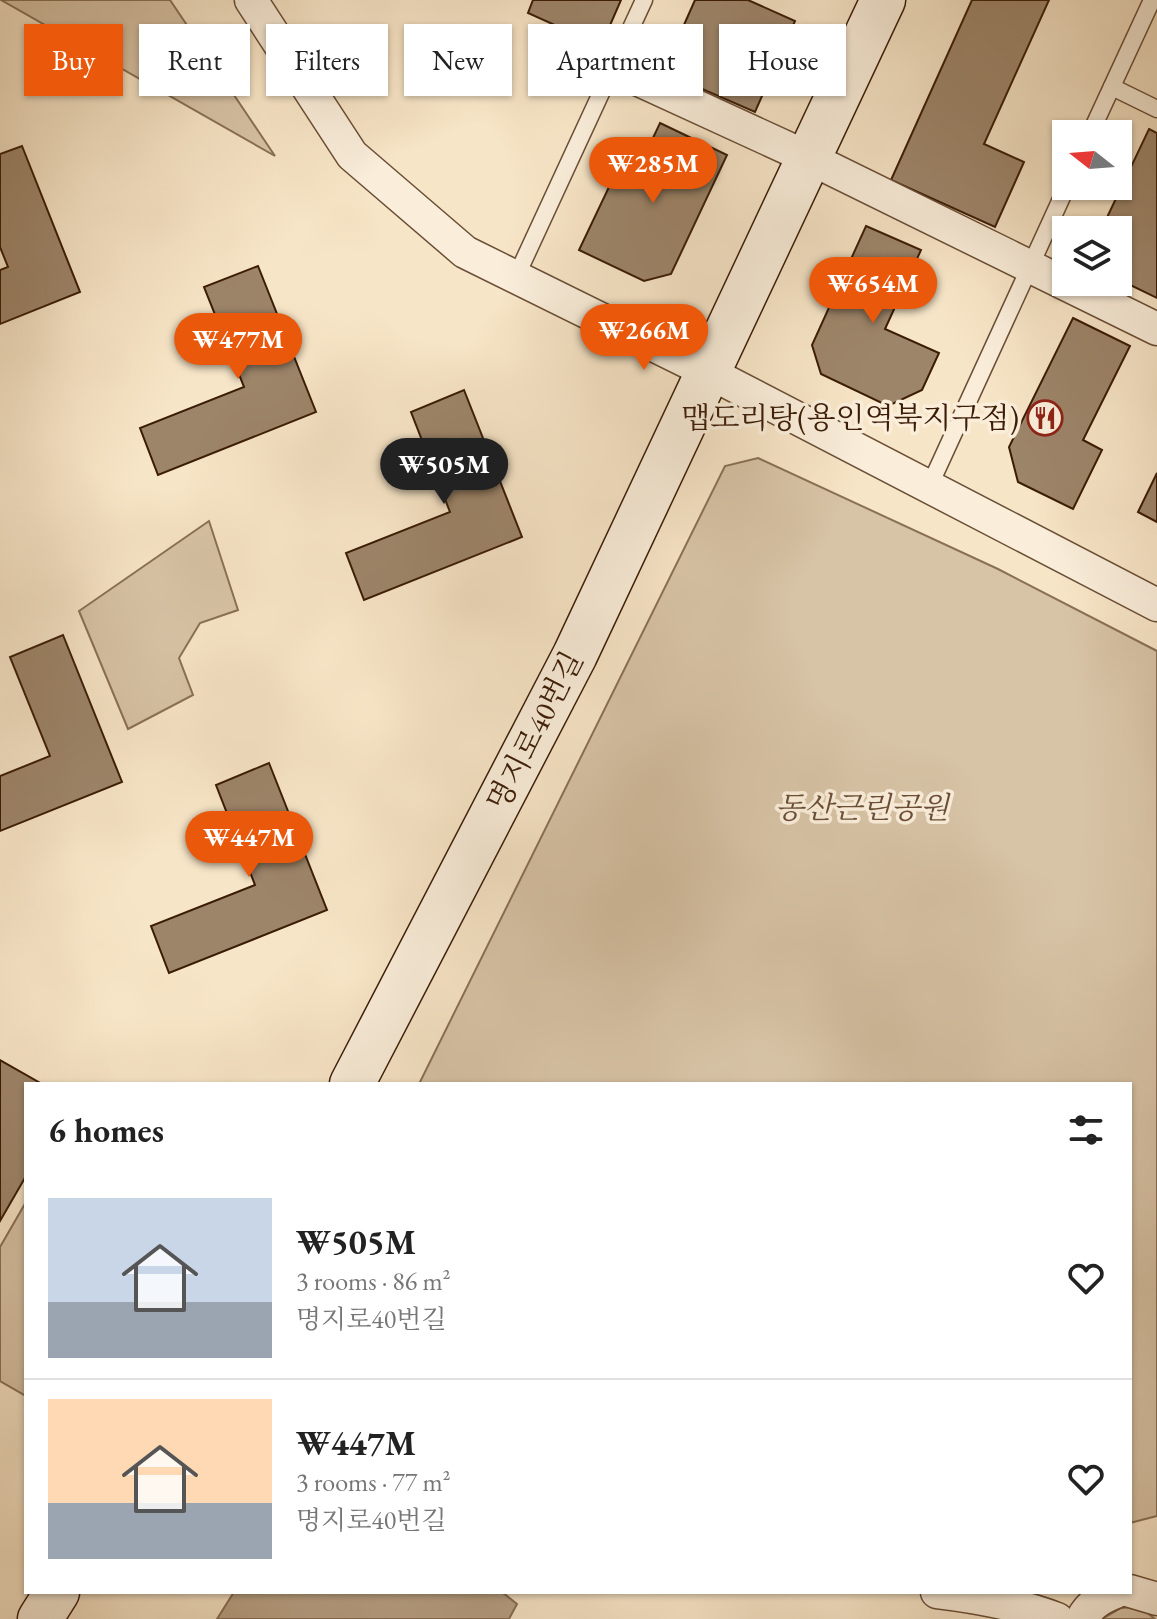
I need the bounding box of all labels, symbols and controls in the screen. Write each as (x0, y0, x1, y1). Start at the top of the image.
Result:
chip: Buy (24, 24, 123, 96)
chip: Rent (139, 24, 250, 96)
chip: Filters (266, 24, 388, 96)
chip: New (404, 24, 512, 96)
chip: Apartment (528, 24, 703, 96)
chip: House (719, 24, 846, 96)
north arrow (1052, 120, 1132, 200)
map controls (1052, 120, 1132, 296)
pin: ₩285M (597, 137, 709, 205)
text: ₩285M (607, 146, 699, 180)
button: layers (1052, 216, 1132, 296)
pin: ₩654M (817, 257, 929, 325)
text: ₩654M (827, 266, 919, 300)
pin: ₩266M (588, 304, 700, 372)
pin: ₩477M (182, 313, 294, 381)
text: ₩266M (598, 313, 690, 347)
text: ₩477M (192, 322, 284, 356)
place label: 맵도리탕(용인역북지구점) (681, 398, 1019, 437)
restaurant icon: 맵도리탕(용인역북지구점) (1026, 399, 1064, 437)
pin: ₩505M (388, 438, 500, 506)
text: ₩505M (398, 447, 490, 481)
street label: 명지로40번길 (478, 645, 591, 817)
park label: 동산근린공원 (775, 788, 951, 827)
pin: ₩447M (193, 811, 305, 879)
text: ₩447M (203, 820, 295, 854)
text: 6 homes (48, 1108, 164, 1152)
icon: filters (1064, 1108, 1108, 1152)
text: ₩505M (296, 1220, 416, 1264)
icon: home (112, 1230, 208, 1326)
icon: heart (1064, 1256, 1108, 1300)
text: 3 rooms · 86 m² (296, 1264, 451, 1298)
text: 명지로40번길 (296, 1302, 447, 1336)
text: ₩447M (296, 1421, 416, 1465)
icon: home (112, 1431, 208, 1527)
icon: heart (1064, 1457, 1108, 1501)
text: 3 rooms · 77 m² (296, 1465, 451, 1499)
text: 명지로40번길 (296, 1503, 447, 1537)

